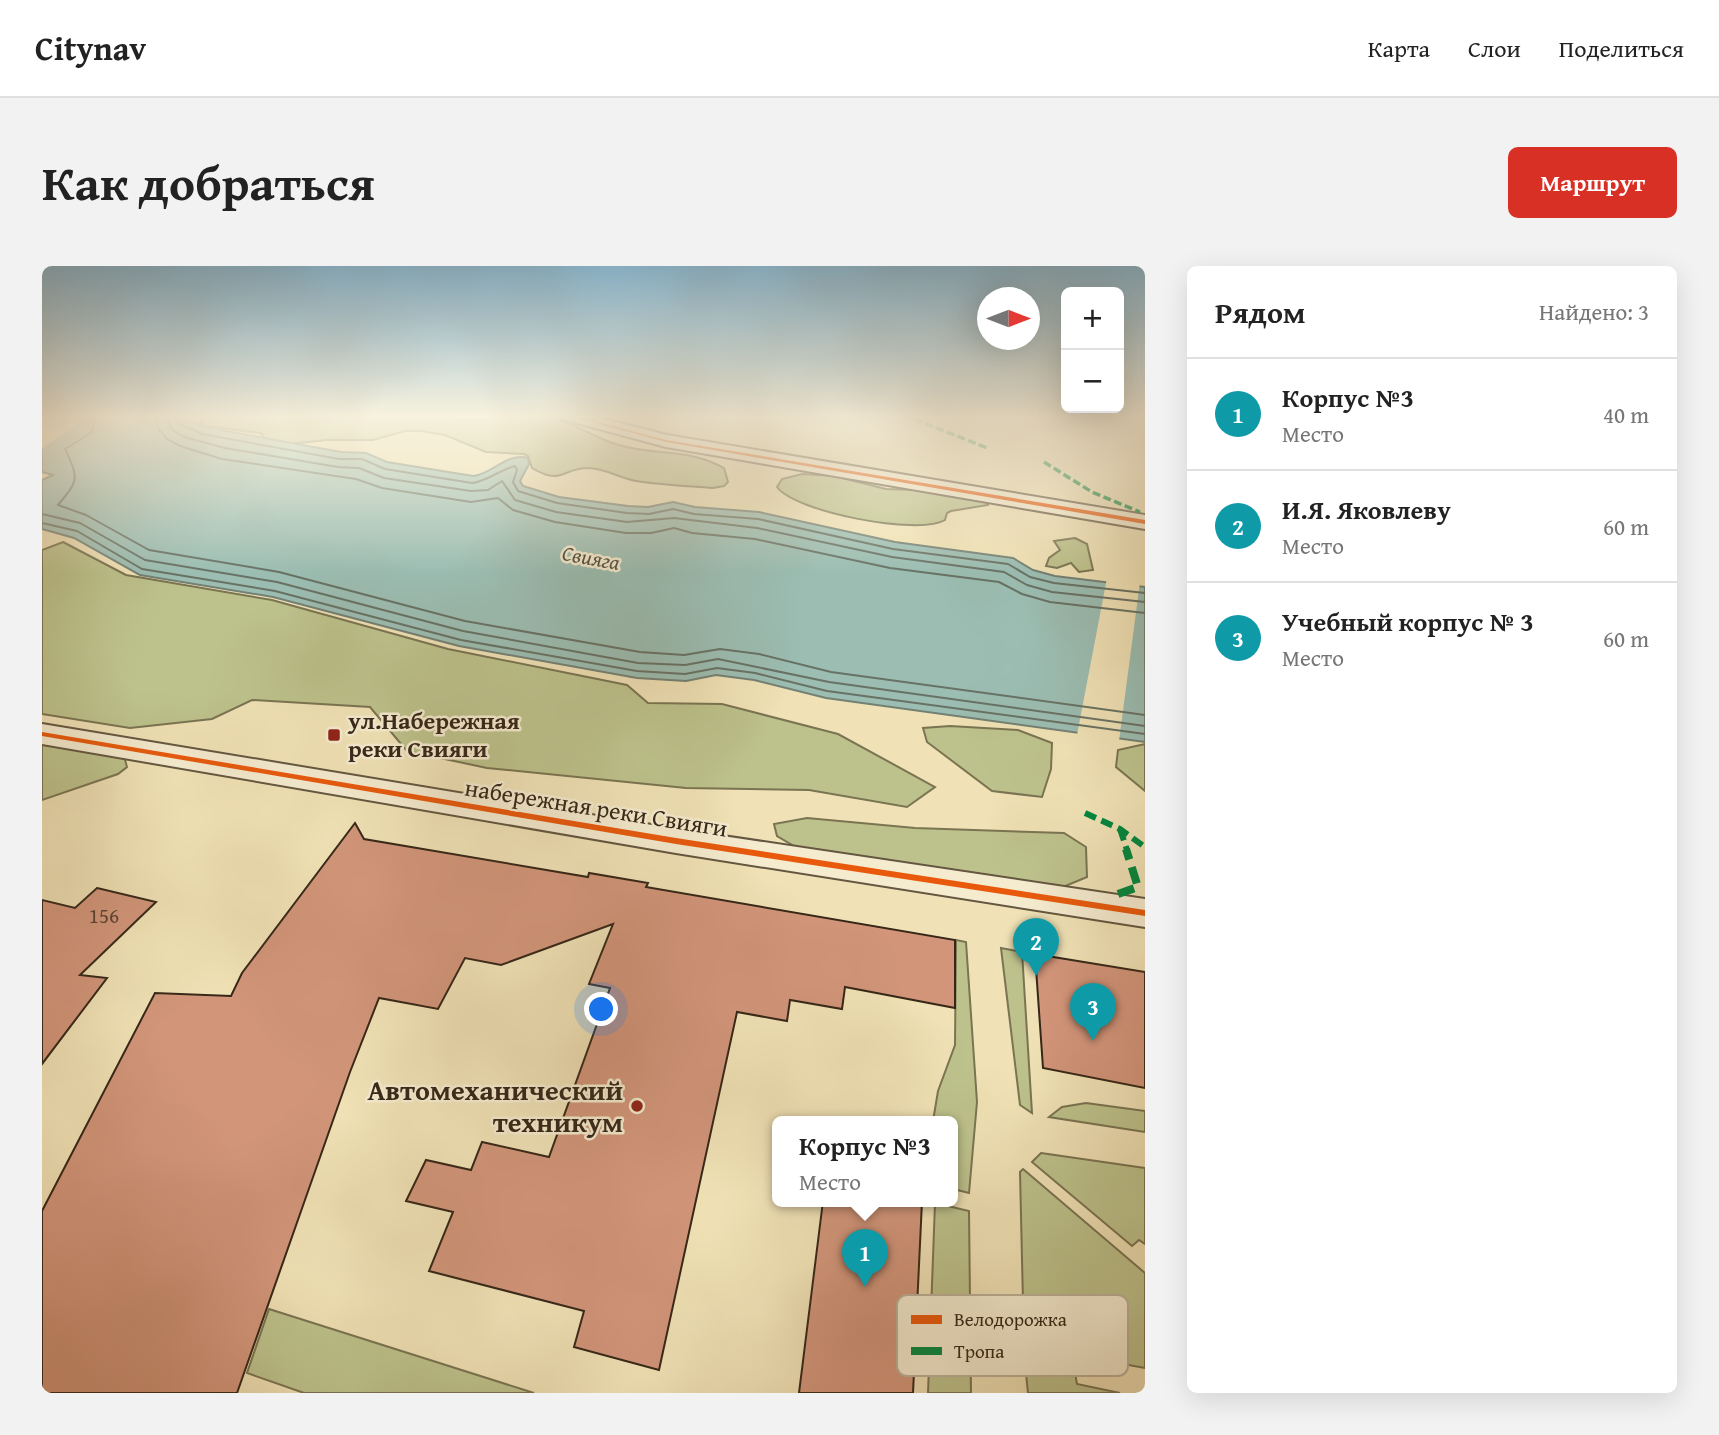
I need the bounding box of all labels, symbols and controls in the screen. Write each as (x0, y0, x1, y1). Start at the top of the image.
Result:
text: Citynav (35, 24, 146, 72)
text: Карта (1368, 31, 1430, 66)
text: Слои (1468, 31, 1521, 66)
text: Поделиться (1559, 31, 1684, 66)
text: Как добраться (42, 146, 375, 218)
button: Маршрут (1508, 147, 1677, 218)
north arrow (977, 287, 1040, 350)
map controls (1061, 287, 1124, 413)
button: + (1061, 287, 1124, 350)
text: Рядом (1215, 290, 1306, 334)
text: Найдено: 3 (1539, 295, 1649, 328)
button: − (1061, 350, 1124, 413)
text: Корпус №3 (1282, 378, 1414, 417)
text: 1 (1232, 398, 1244, 431)
text: 40 m (1603, 398, 1649, 431)
text: Место (1282, 417, 1344, 450)
text: И.Я. Яковлеву (1282, 490, 1451, 529)
text: 2 (1232, 510, 1244, 543)
text: 60 m (1603, 510, 1649, 543)
text: Место (1282, 529, 1344, 562)
water label: Свияга (560, 537, 623, 578)
text: Учебный корпус № 3 (1282, 602, 1534, 641)
text: 3 (1232, 622, 1244, 655)
text: 60 m (1603, 622, 1649, 655)
text: Место (1282, 641, 1344, 674)
place label: ул.Набережная реки Свияги (347, 703, 520, 766)
marker: ул.Набережная реки Свияги (326, 727, 342, 743)
street label: набережная реки Свияги (462, 769, 730, 846)
house number: 156 (89, 900, 119, 931)
pin: 2 (1013, 918, 1059, 976)
pin: 3 (1070, 983, 1116, 1041)
your location (584, 992, 618, 1026)
place label: Автомеханический техникум (367, 1069, 623, 1142)
marker: Автомеханический техникум (629, 1098, 645, 1114)
popup (772, 1116, 958, 1207)
text: Корпус №3 (799, 1126, 931, 1165)
text: Место (799, 1165, 861, 1198)
pin: 1 (842, 1229, 888, 1287)
legend (897, 1295, 1128, 1376)
text: Велодорожка (954, 1305, 1067, 1333)
text: Тропа (954, 1337, 1004, 1365)

